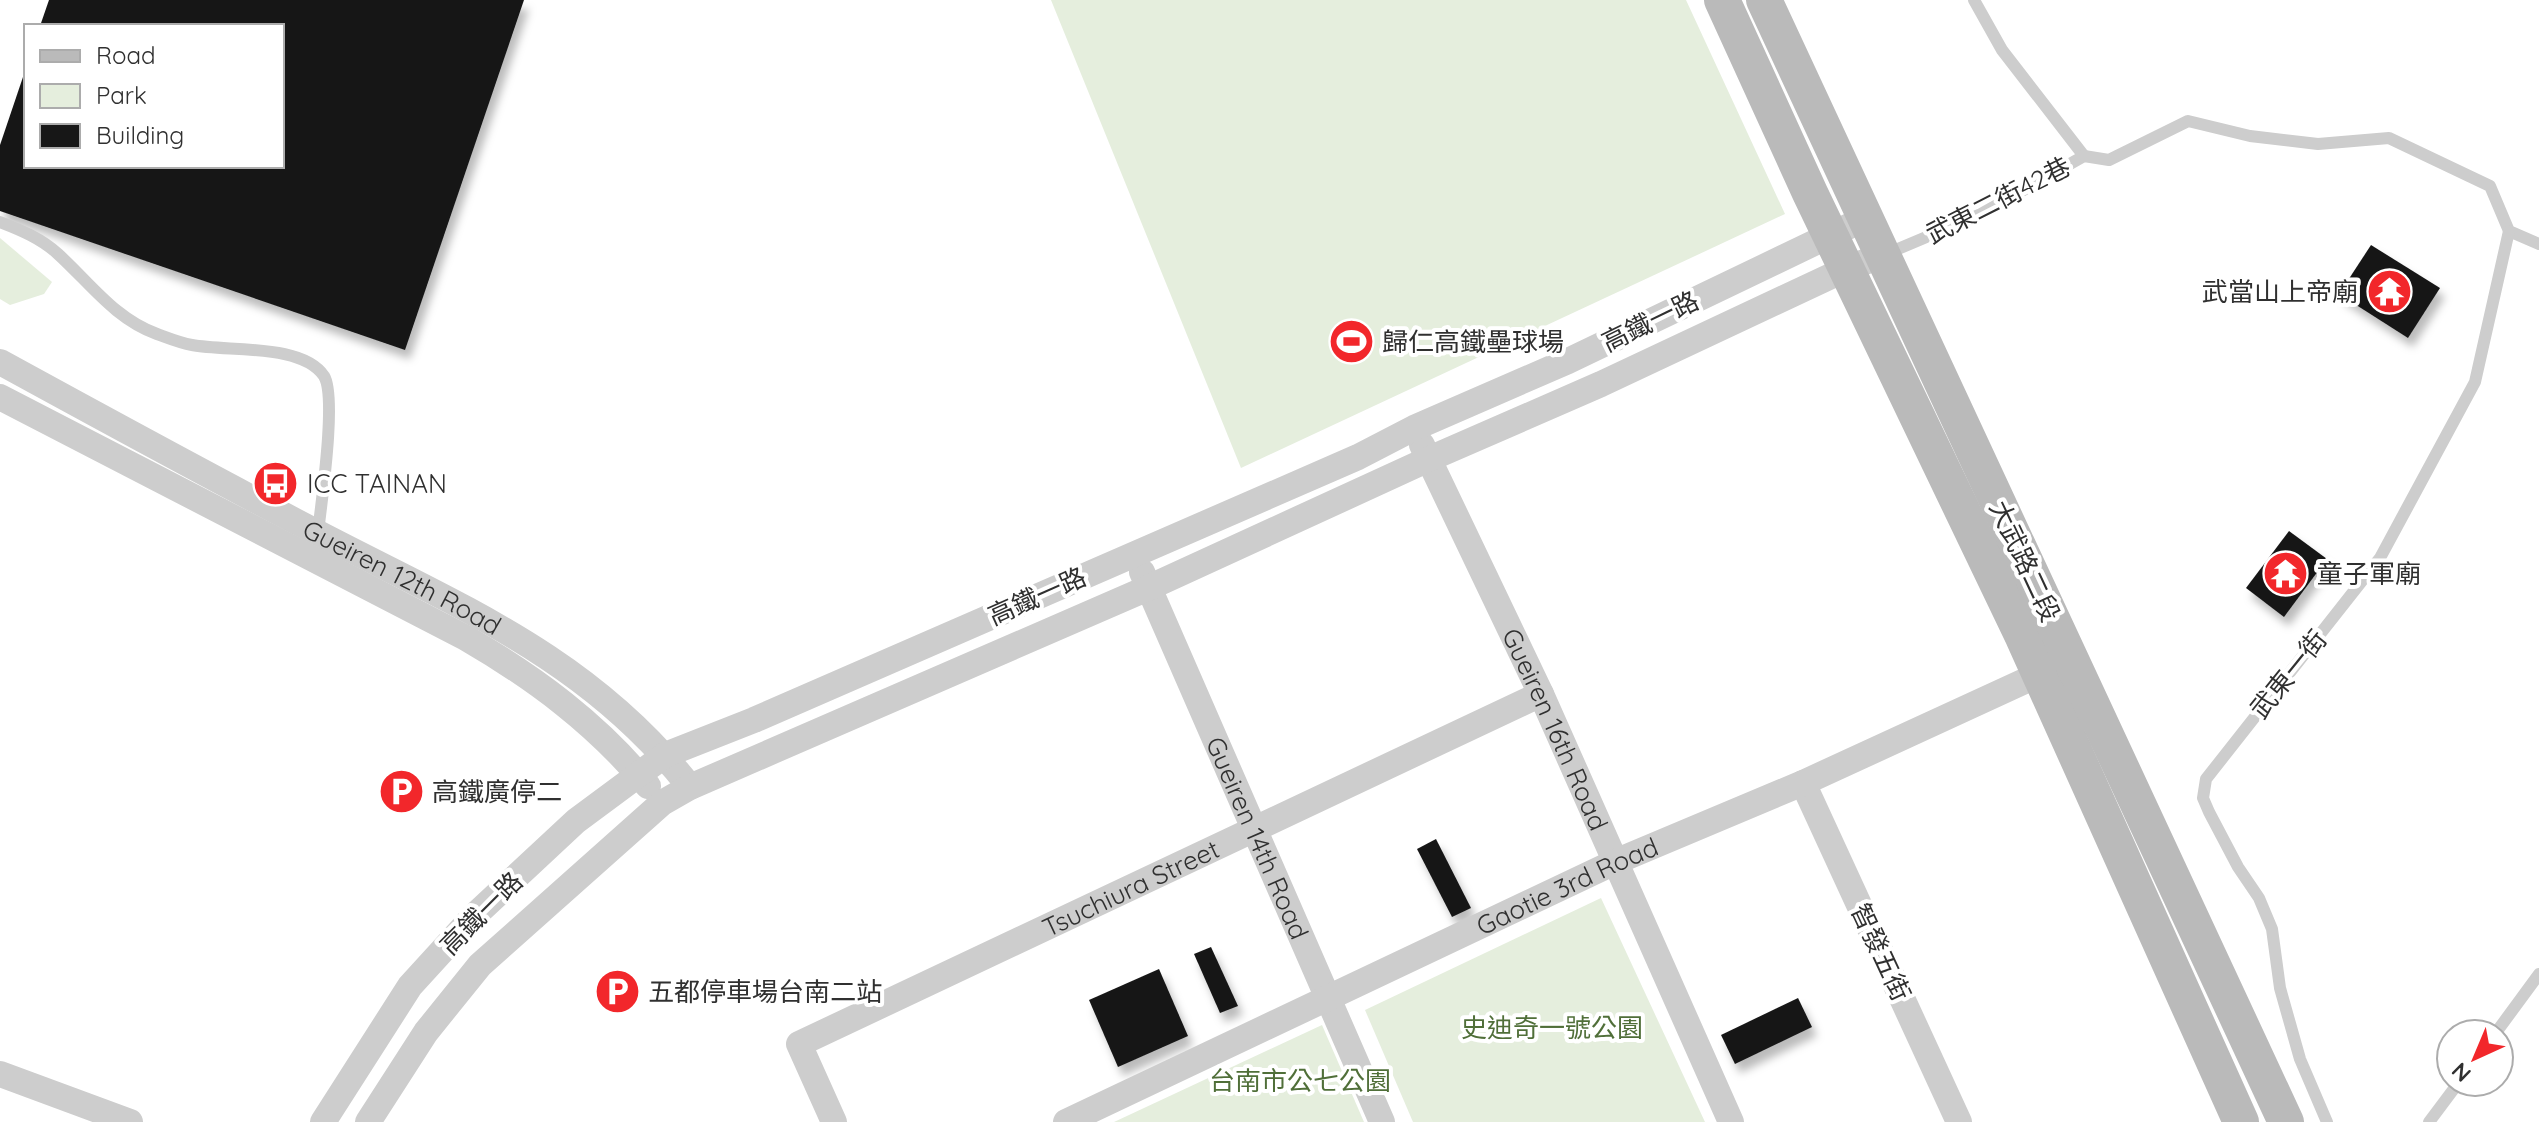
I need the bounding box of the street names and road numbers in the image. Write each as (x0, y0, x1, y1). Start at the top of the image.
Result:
street label: 武東二街42巷 (1920, 149, 2076, 251)
street label: 高鐵一路 (1596, 283, 1704, 359)
street label: 大武路二段 (1983, 495, 2067, 627)
street label: Gueiren 12th Road (298, 512, 507, 642)
street label: 高鐵一路 (983, 560, 1091, 632)
street label: Gueiren 16th Road (1495, 623, 1616, 835)
street label: 武東一街 (2242, 623, 2334, 725)
street label: Gueiren 14th Road (1199, 731, 1317, 944)
street label: Gaotie 3rd Road (1471, 829, 1663, 942)
street label: Tsuchiura Street (1037, 832, 1224, 944)
street label: 高鐵一路 (433, 865, 529, 961)
street label: 智發五街 (1844, 898, 1918, 1006)

